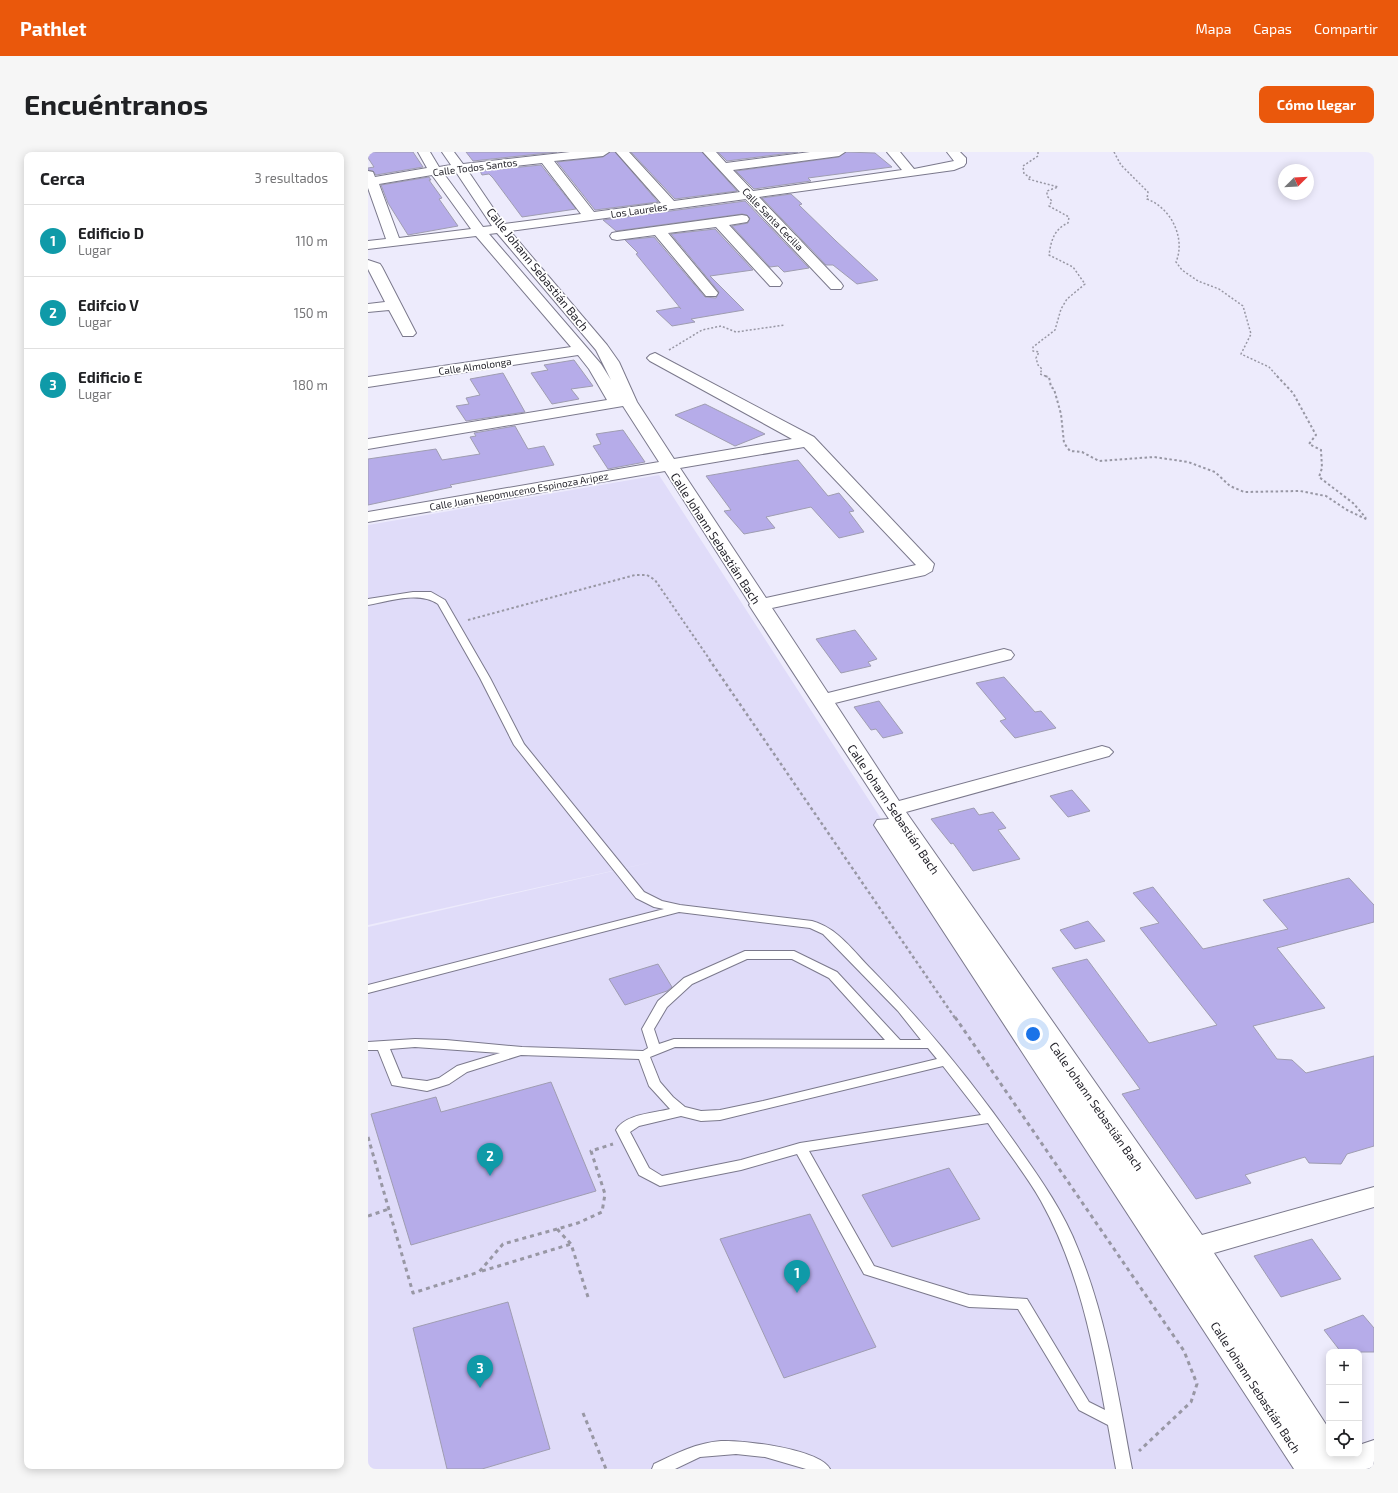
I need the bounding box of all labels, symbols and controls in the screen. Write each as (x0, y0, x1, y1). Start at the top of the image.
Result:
text: Pathlet (20, 17, 86, 40)
text: Mapa (1196, 20, 1231, 37)
text: Capas (1253, 20, 1292, 37)
text: Compartir (1314, 20, 1378, 37)
button: Cómo llegar (1259, 86, 1374, 123)
text: Encuéntranos (24, 87, 208, 121)
street label: Calle Todos Santos (432, 156, 518, 178)
north arrow (1278, 164, 1314, 200)
text: Cerca (40, 168, 85, 188)
text: 3 resultados (255, 170, 328, 186)
street label: Calle Santa Cecilia (740, 185, 806, 253)
street label: Los Laureles (610, 200, 668, 220)
street label: Calle Johann Sebastián Bach (484, 205, 592, 333)
text: Edificio D (78, 224, 144, 242)
text: 1 (50, 233, 56, 249)
text: 110 m (296, 233, 328, 249)
text: Lugar (78, 242, 112, 258)
text: Edifcio V (78, 296, 139, 314)
text: 2 (49, 305, 57, 321)
text: 150 m (294, 305, 328, 321)
text: Lugar (78, 314, 112, 330)
street label: Calle Almolonga (438, 355, 512, 377)
text: Edificio E (78, 368, 142, 386)
text: 3 (49, 377, 57, 393)
text: 180 m (293, 377, 328, 393)
text: Lugar (78, 386, 112, 402)
street label: Calle Juan Nepomuceno Espinoza Aripez (429, 469, 609, 513)
street label: Calle Johann Sebastián Bach (668, 470, 764, 606)
street label: Calle Johann Sebastián Bach (845, 741, 943, 877)
your location (1023, 1024, 1043, 1044)
street label: Calle Johann Sebastián Bach (1047, 1039, 1147, 1173)
pin: 2 (477, 1143, 503, 1176)
pin: 1 (784, 1260, 810, 1293)
street label: Calle Johann Sebastián Bach (1208, 1319, 1304, 1455)
map controls (1326, 1349, 1362, 1457)
button: + (1326, 1349, 1362, 1385)
pin: 3 (467, 1355, 493, 1388)
button: − (1326, 1385, 1362, 1421)
button: locate (1326, 1421, 1362, 1457)

